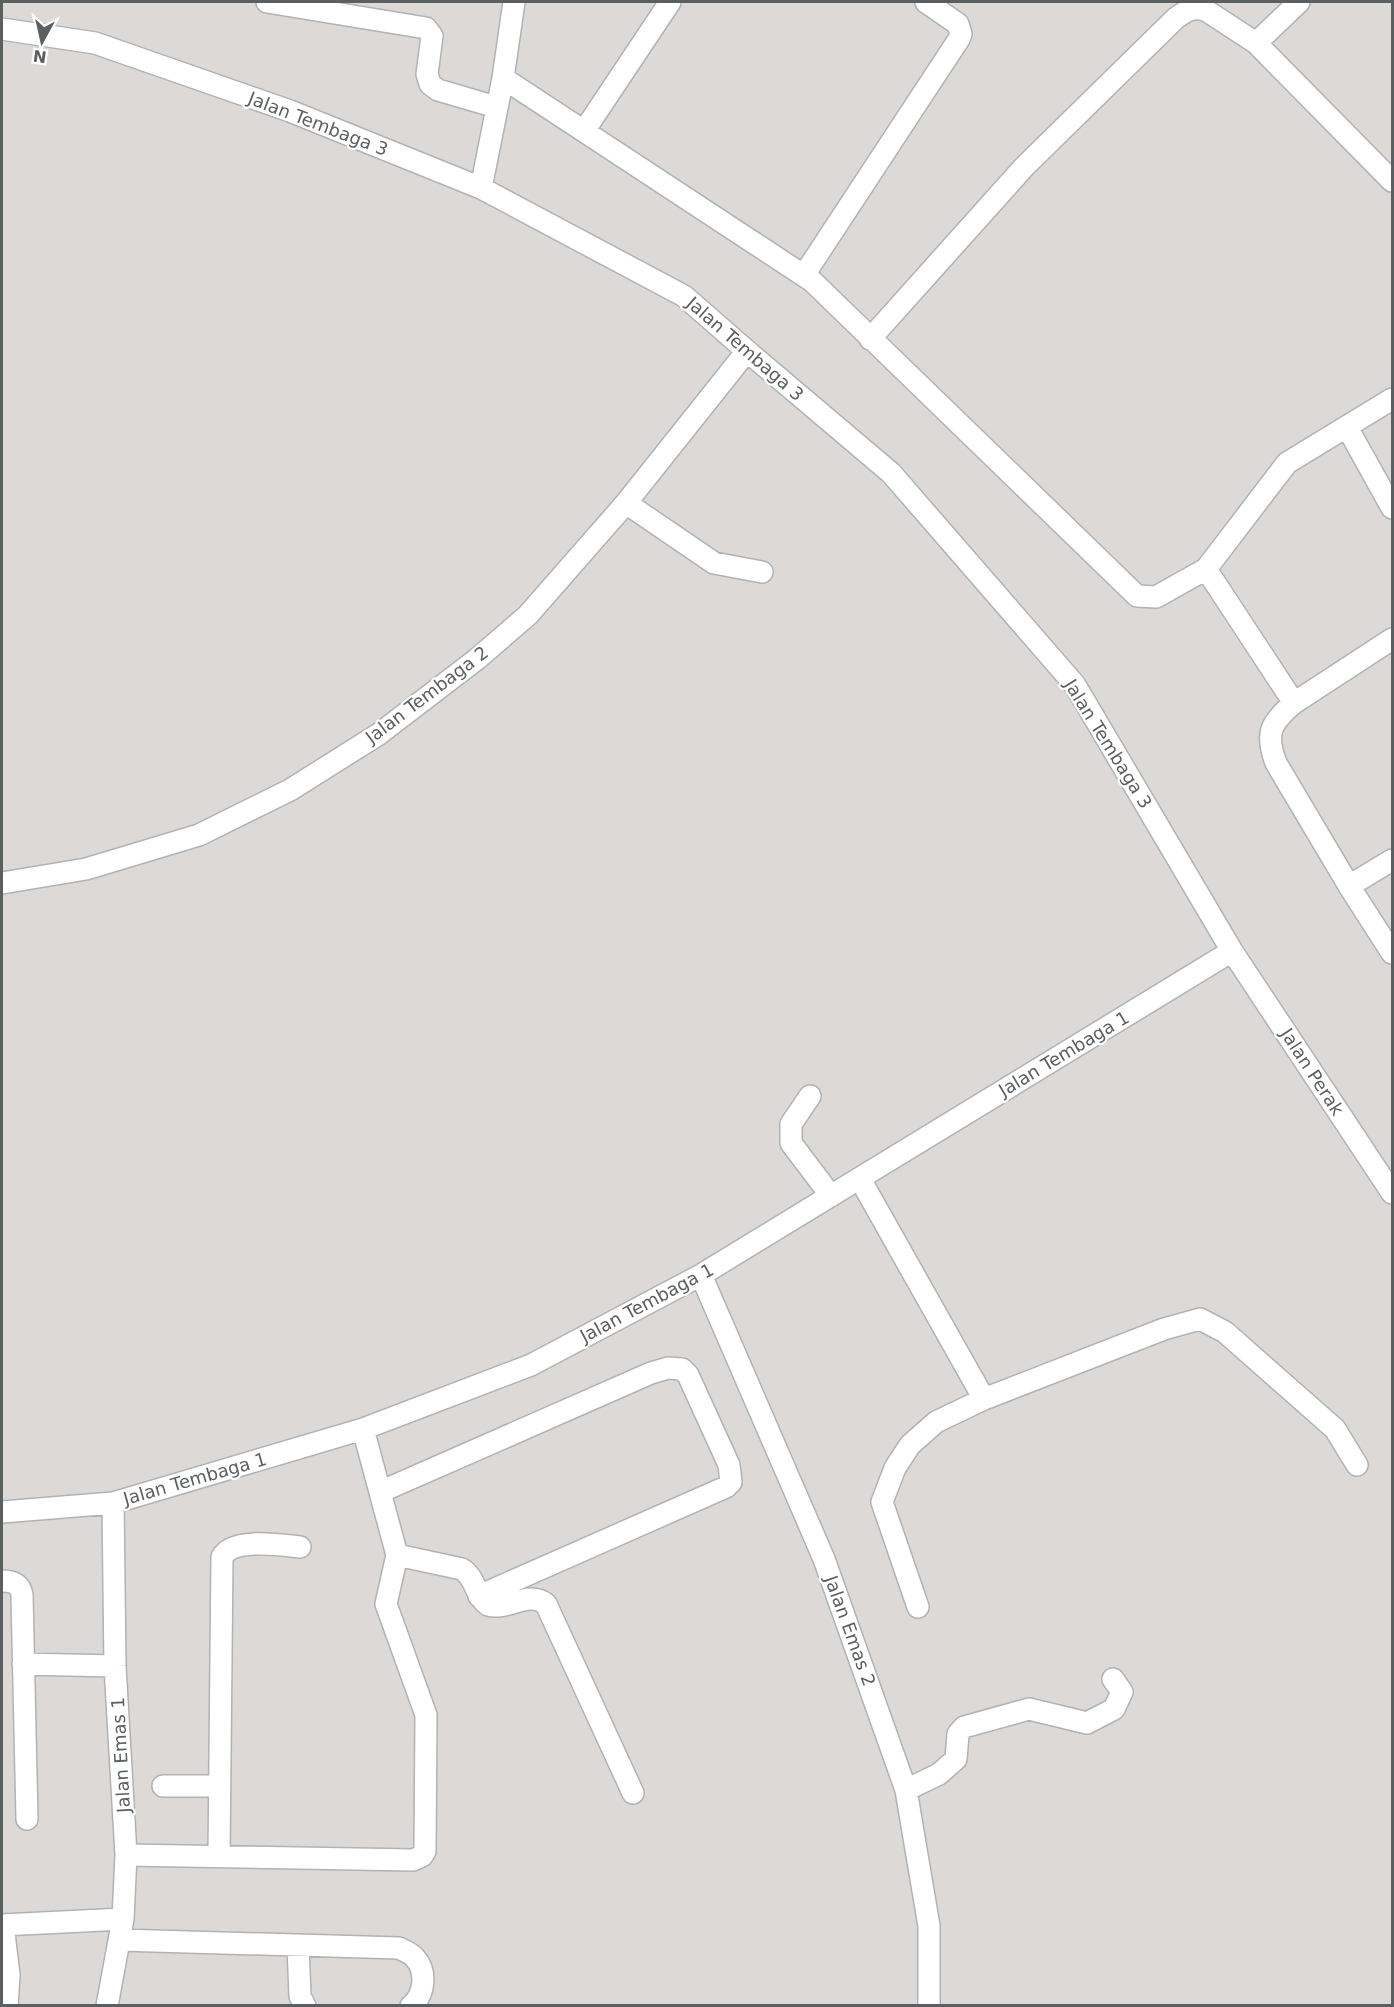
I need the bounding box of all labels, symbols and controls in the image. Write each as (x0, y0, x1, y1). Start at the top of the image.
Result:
north arrow (12, 12, 72, 72)
text: N (32, 46, 48, 67)
street label: Jalan Tembaga 3 (244, 87, 391, 160)
street label: Jalan Tembaga 3 (682, 291, 808, 405)
street label: Jalan Tembaga 2 (360, 642, 492, 748)
street label: Jalan Tembaga 3 (1060, 675, 1157, 812)
street label: Jalan Tembaga 1 (994, 1006, 1133, 1101)
street label: Jalan Perak (1276, 1023, 1349, 1120)
street label: Jalan Tembaga 1 (576, 1259, 717, 1347)
street label: Jalan Tembaga 1 (120, 1448, 269, 1509)
street label: Jalan Emas 2 (820, 1572, 880, 1689)
street label: Jalan Emas 1 (107, 1697, 134, 1814)

